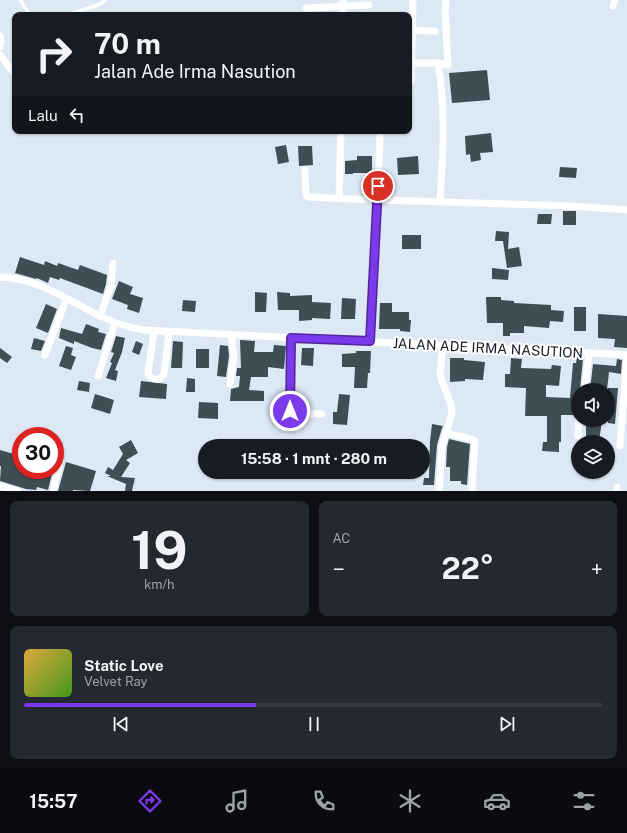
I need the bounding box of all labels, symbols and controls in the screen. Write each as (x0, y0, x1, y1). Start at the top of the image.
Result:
text: 70 m (94, 27, 161, 60)
icon: right (28, 28, 80, 80)
text: Jalan Ade Irma Nasution (94, 61, 296, 82)
icon: left (66, 104, 88, 126)
text: Lalu (28, 107, 58, 124)
pin (361, 169, 395, 203)
icon: arrive (367, 175, 389, 197)
street label: JALAN ADE IRMA NASUTION (392, 335, 584, 361)
map controls (571, 383, 615, 479)
button: sound (571, 383, 615, 427)
position arrow (269, 390, 311, 432)
speed limit sign: 30 (12, 427, 64, 479)
button: layers (571, 435, 615, 479)
text: 15:58 · 1 mnt · 280 m (241, 450, 387, 467)
text: 19 (131, 520, 188, 581)
text: AC (333, 531, 350, 546)
text: 22° (442, 550, 494, 586)
text: − (333, 556, 345, 582)
text: + (591, 556, 603, 582)
text: km/h (144, 577, 175, 592)
text: Static Love (84, 657, 164, 674)
text: Velvet Ray (84, 674, 148, 689)
icon: previous (110, 713, 132, 735)
icon: pause (303, 713, 325, 735)
icon: next (496, 713, 518, 735)
icon: directions (136, 787, 164, 815)
icon: music (223, 787, 251, 815)
icon: phone (310, 787, 338, 815)
icon: climate (396, 787, 424, 815)
icon: car (483, 787, 511, 815)
icon: filters (570, 787, 598, 815)
text: 15:57 (29, 791, 77, 812)

